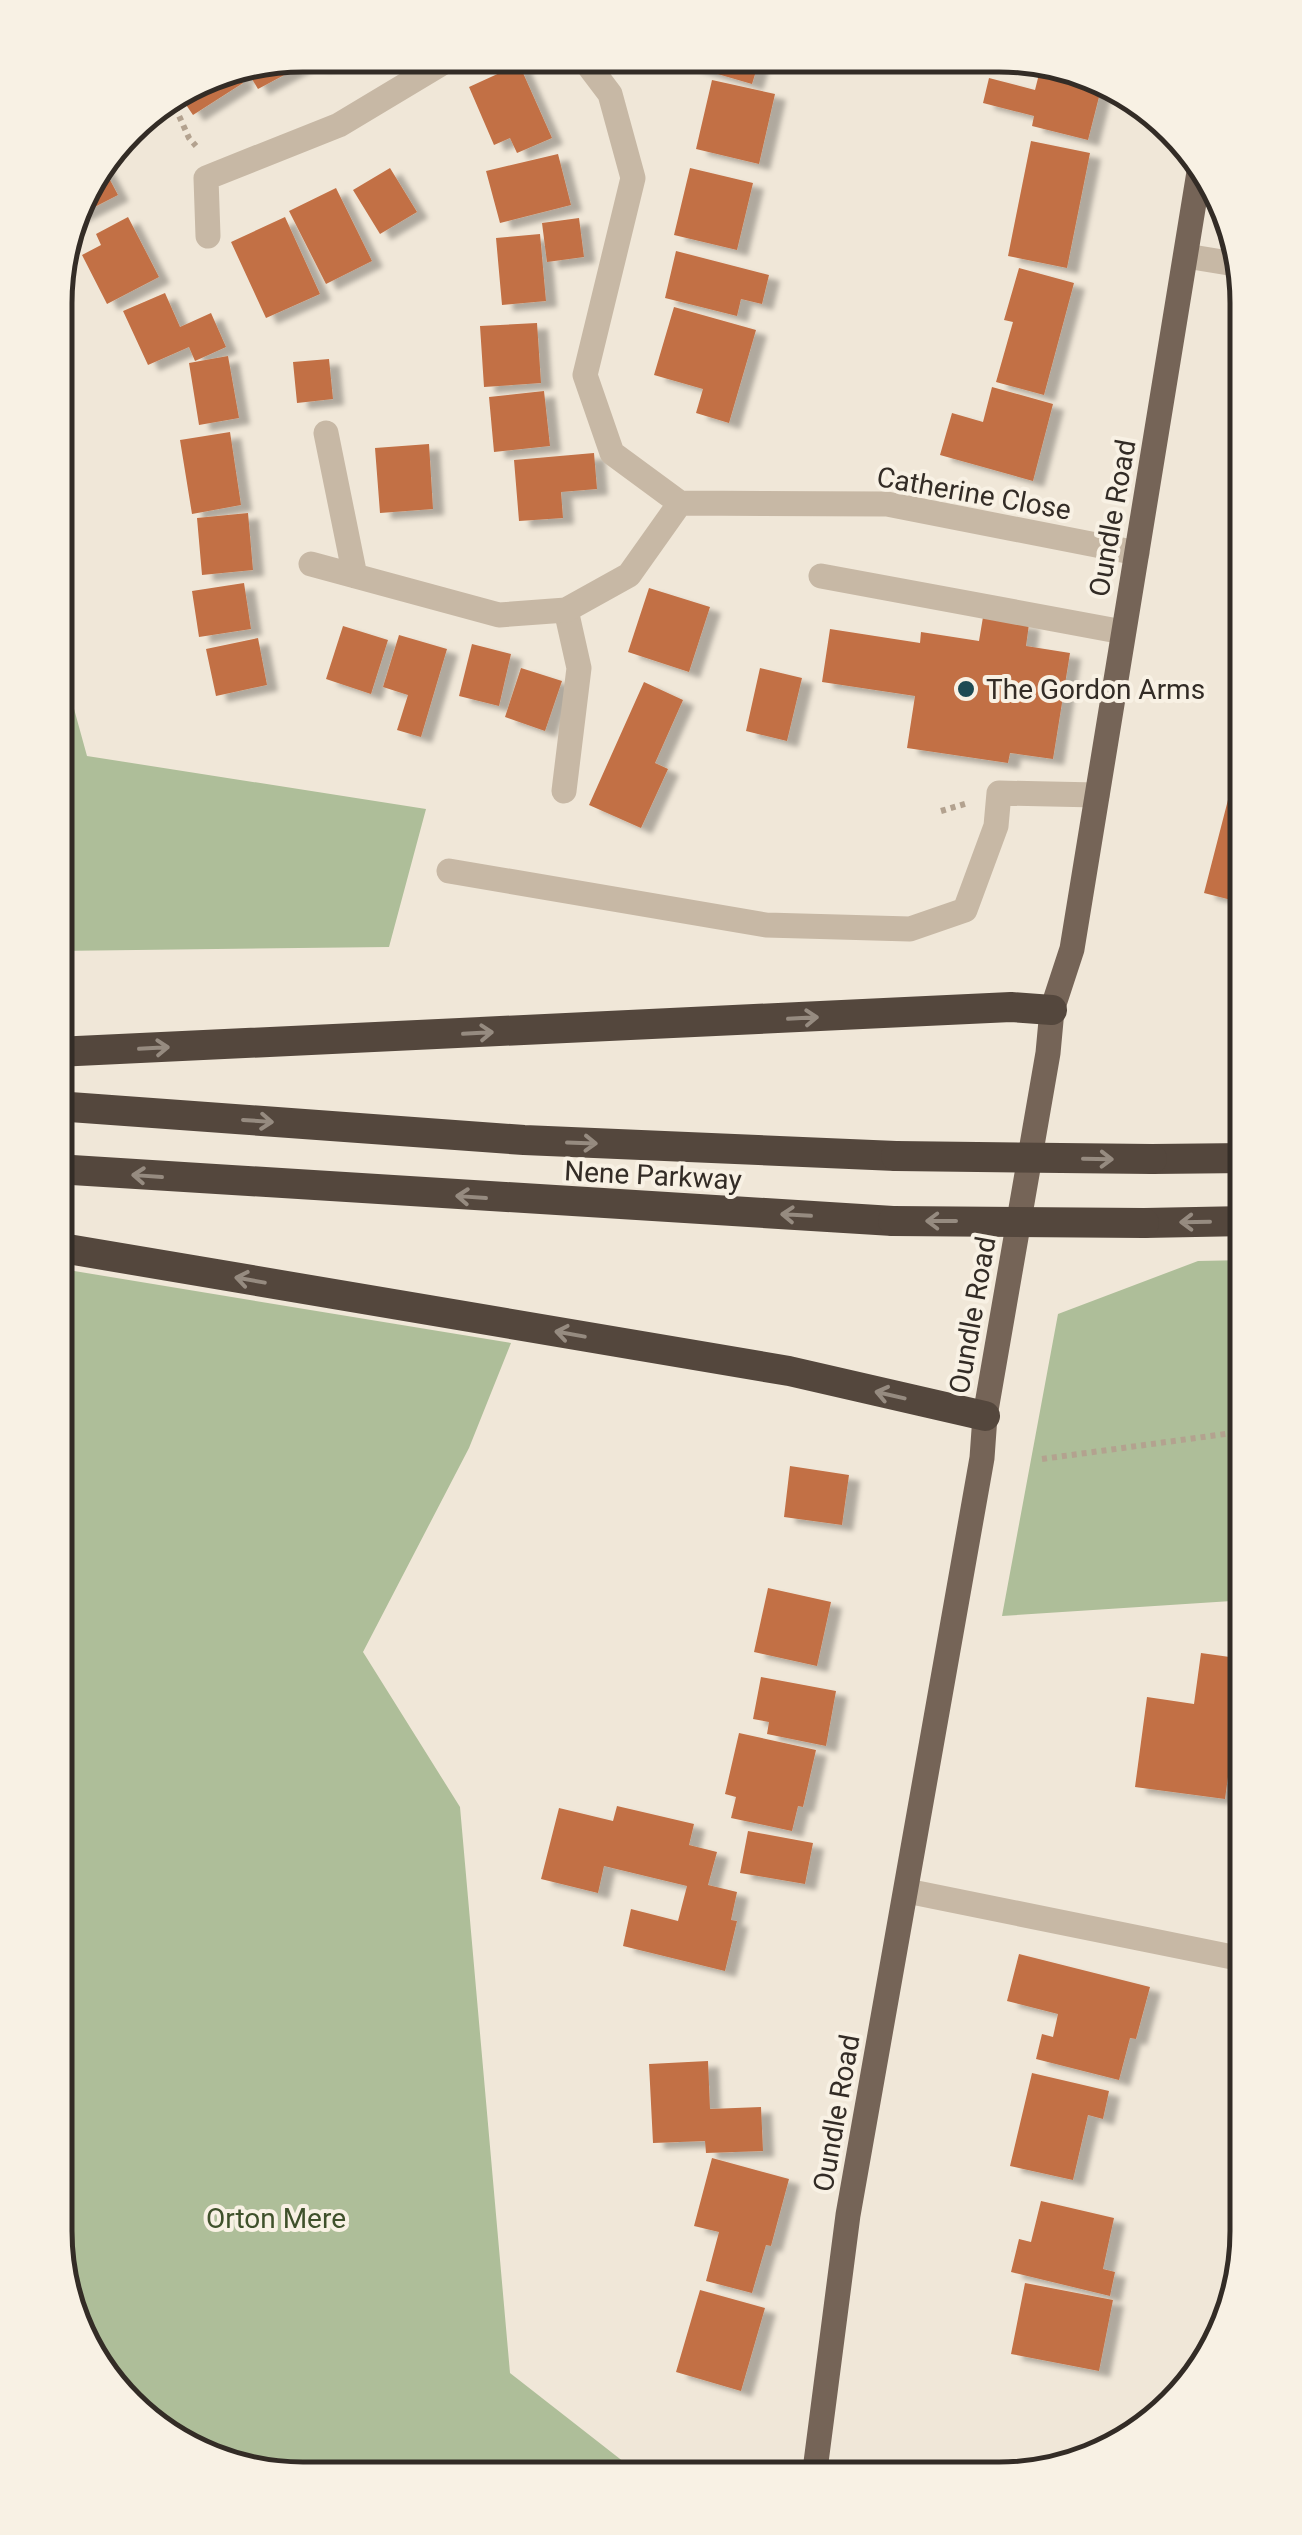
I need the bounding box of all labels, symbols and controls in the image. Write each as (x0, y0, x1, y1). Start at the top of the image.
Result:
street label: Oundle Road (1082, 437, 1143, 599)
street label: Catherine Close (874, 460, 1074, 527)
place label: The Gordon Arms (986, 673, 1205, 706)
marker: The Gordon Arms (955, 678, 977, 700)
one-way arrow (786, 1008, 818, 1027)
one-way arrow (462, 1023, 494, 1042)
one-way arrow (137, 1038, 169, 1057)
one-way arrow (242, 1111, 274, 1130)
one-way arrow (566, 1134, 598, 1153)
one-way arrow (1082, 1150, 1114, 1168)
street label: Nene Parkway (563, 1154, 743, 1197)
one-way arrow (131, 1166, 163, 1185)
one-way arrow (456, 1187, 488, 1206)
one-way arrow (780, 1205, 812, 1224)
one-way arrow (926, 1212, 958, 1230)
one-way arrow (1180, 1212, 1212, 1231)
street label: Oundle Road (942, 1234, 1003, 1396)
one-way arrow (234, 1270, 267, 1289)
one-way arrow (555, 1324, 587, 1343)
one-way arrow (875, 1384, 907, 1403)
street label: Oundle Road (806, 2032, 867, 2194)
park label: Orton Mere (206, 2202, 346, 2235)

